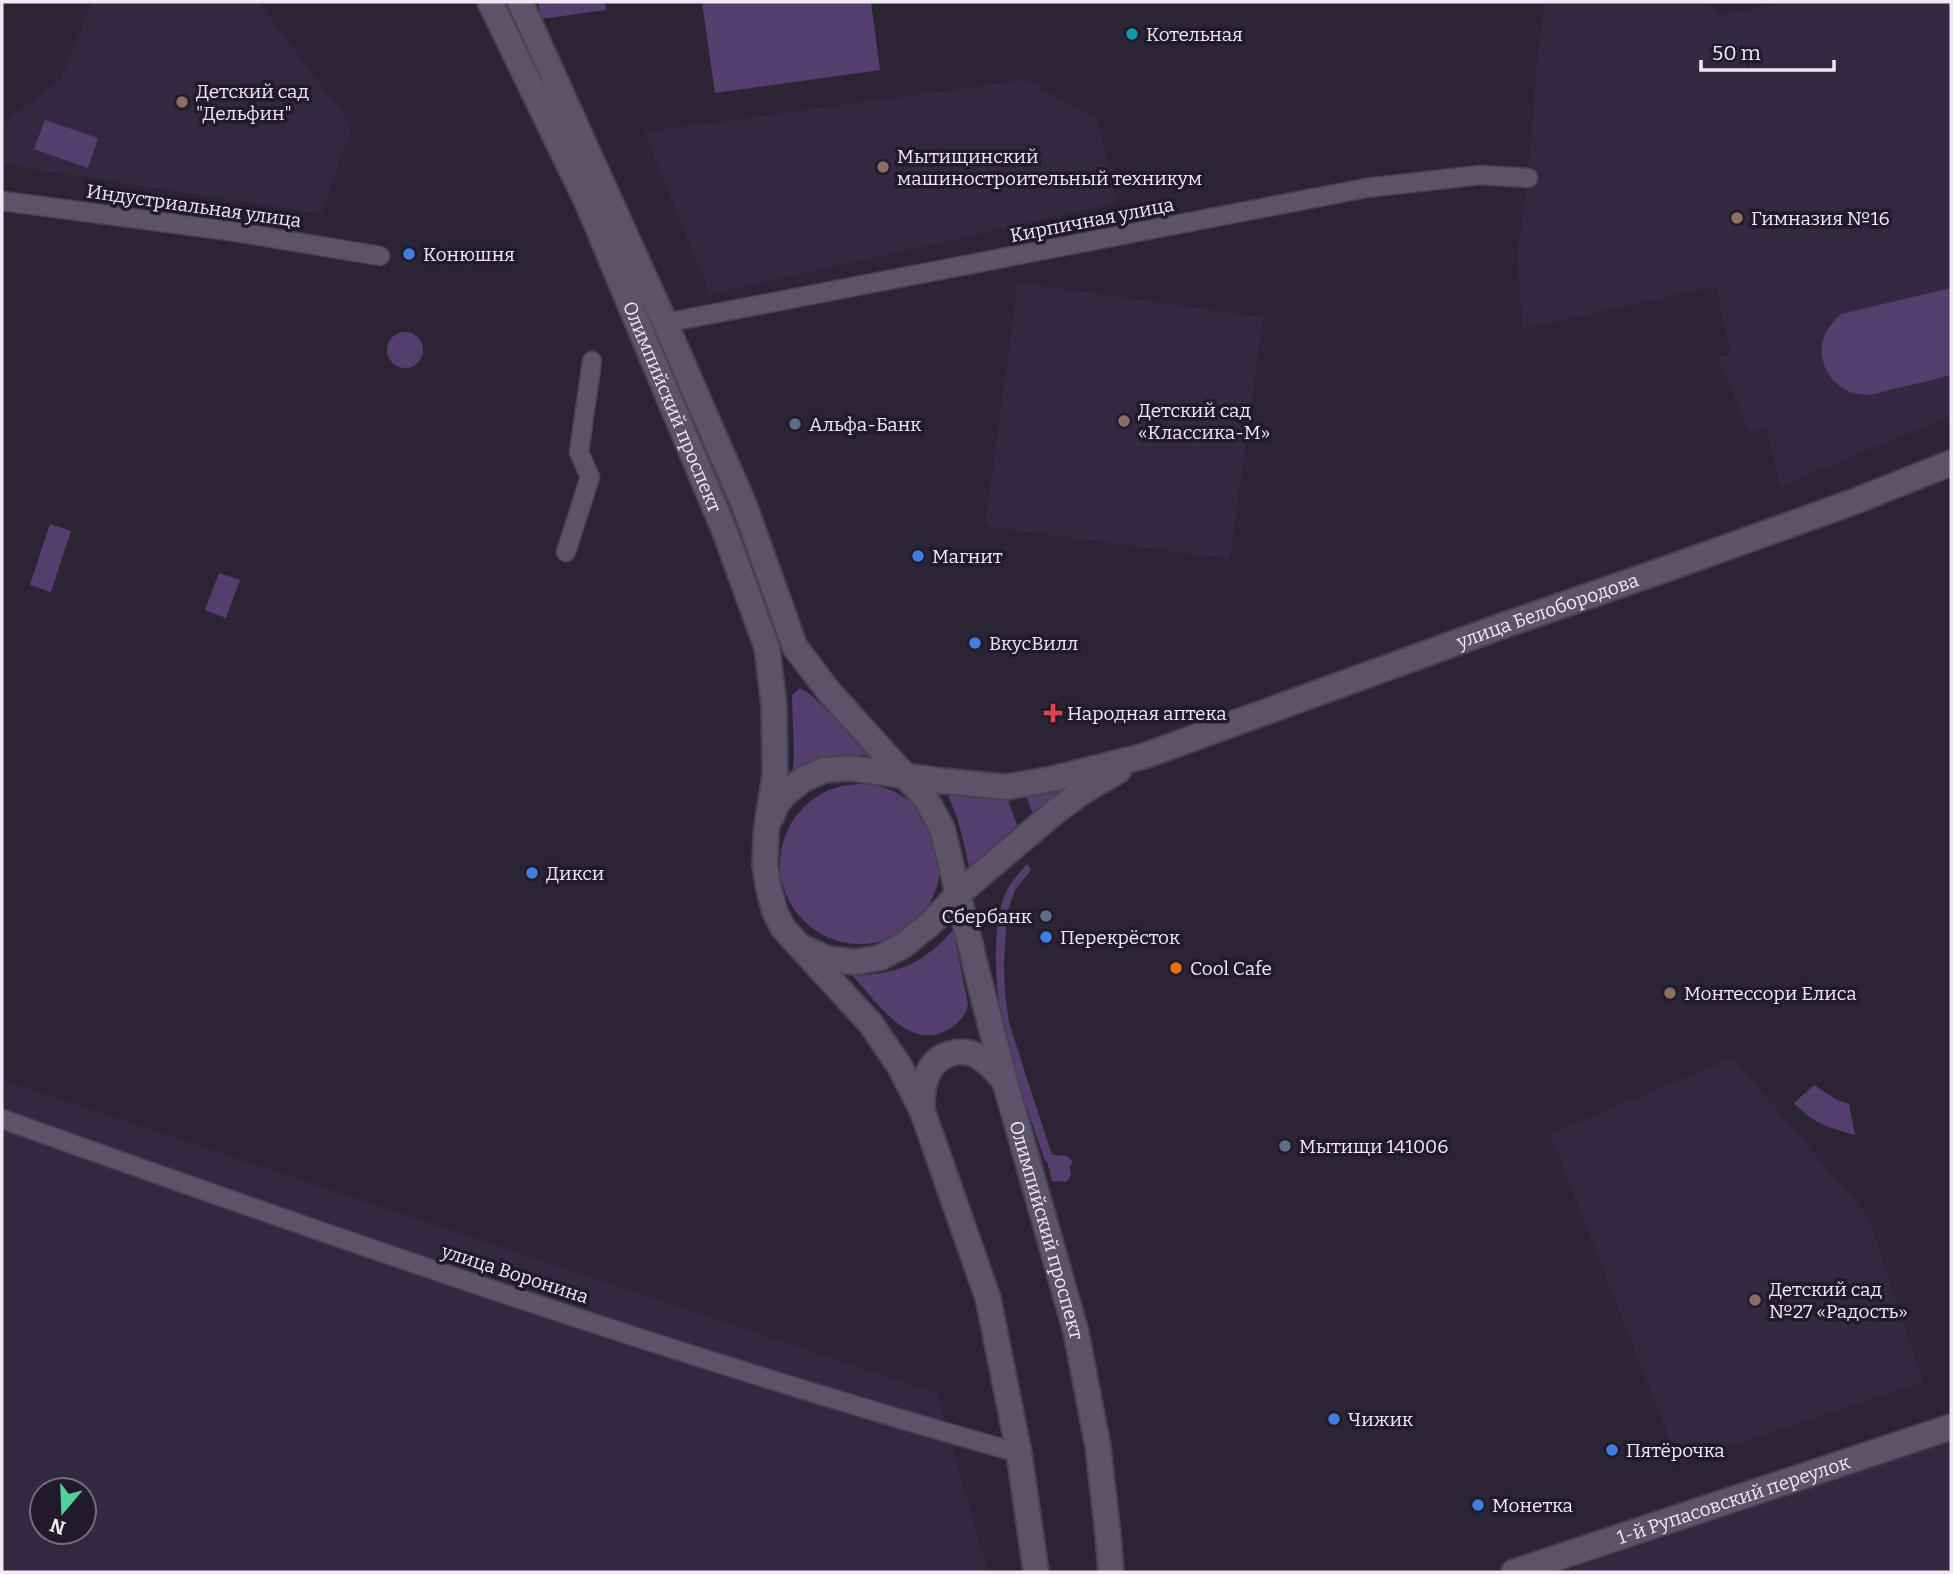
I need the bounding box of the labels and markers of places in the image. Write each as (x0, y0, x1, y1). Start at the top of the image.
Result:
place label: Котельная (1146, 23, 1243, 46)
marker: Котельная (1124, 26, 1140, 42)
place label: Детский сад "Дельфин" (196, 80, 310, 125)
marker: Детский сад "Дельфин" (174, 94, 190, 110)
place label: Мытищинский машиностроительный техникум (897, 145, 1202, 190)
marker: Мытищинский машиностроительный техникум (875, 159, 891, 175)
place label: Гимназия №16 (1751, 207, 1890, 230)
marker: Гимназия №16 (1729, 210, 1745, 226)
place label: Конюшня (423, 243, 515, 266)
marker: Конюшня (401, 246, 417, 262)
place label: Детский сад «Классика-М» (1138, 399, 1270, 444)
place label: Альфа-Банк (809, 413, 922, 436)
marker: Детский сад «Классика-М» (1116, 413, 1132, 429)
marker: Альфа-Банк (787, 416, 803, 432)
place label: Магнит (932, 545, 1003, 568)
marker: Магнит (910, 548, 926, 564)
place label: ВкусВилл (989, 632, 1078, 655)
marker: ВкусВилл (967, 635, 983, 651)
place label: Народная аптека (1067, 702, 1227, 725)
marker: Народная аптека (1045, 705, 1061, 721)
place label: Дикси (546, 862, 604, 885)
marker: Дикси (524, 865, 540, 881)
place label: Сбербанк (942, 905, 1033, 928)
marker: Сбербанк (1038, 908, 1054, 924)
place label: Перекрёсток (1060, 926, 1181, 949)
marker: Перекрёсток (1038, 929, 1054, 945)
place label: Cool Cafe (1190, 957, 1272, 980)
marker: Cool Cafe (1168, 960, 1184, 976)
place label: Монтессори Елиса (1684, 982, 1857, 1005)
marker: Монтессори Елиса (1662, 985, 1678, 1001)
place label: Мытищи 141006 (1299, 1135, 1448, 1158)
marker: Мытищи 141006 (1277, 1138, 1293, 1154)
place label: Детский сад №27 «Радость» (1769, 1278, 1908, 1323)
marker: Детский сад №27 «Радость» (1747, 1292, 1763, 1308)
place label: Чижик (1348, 1408, 1414, 1431)
marker: Чижик (1326, 1411, 1342, 1427)
place label: Пятёрочка (1626, 1439, 1725, 1462)
marker: Пятёрочка (1604, 1442, 1620, 1458)
place label: Монетка (1492, 1494, 1574, 1517)
marker: Монетка (1470, 1497, 1486, 1513)

